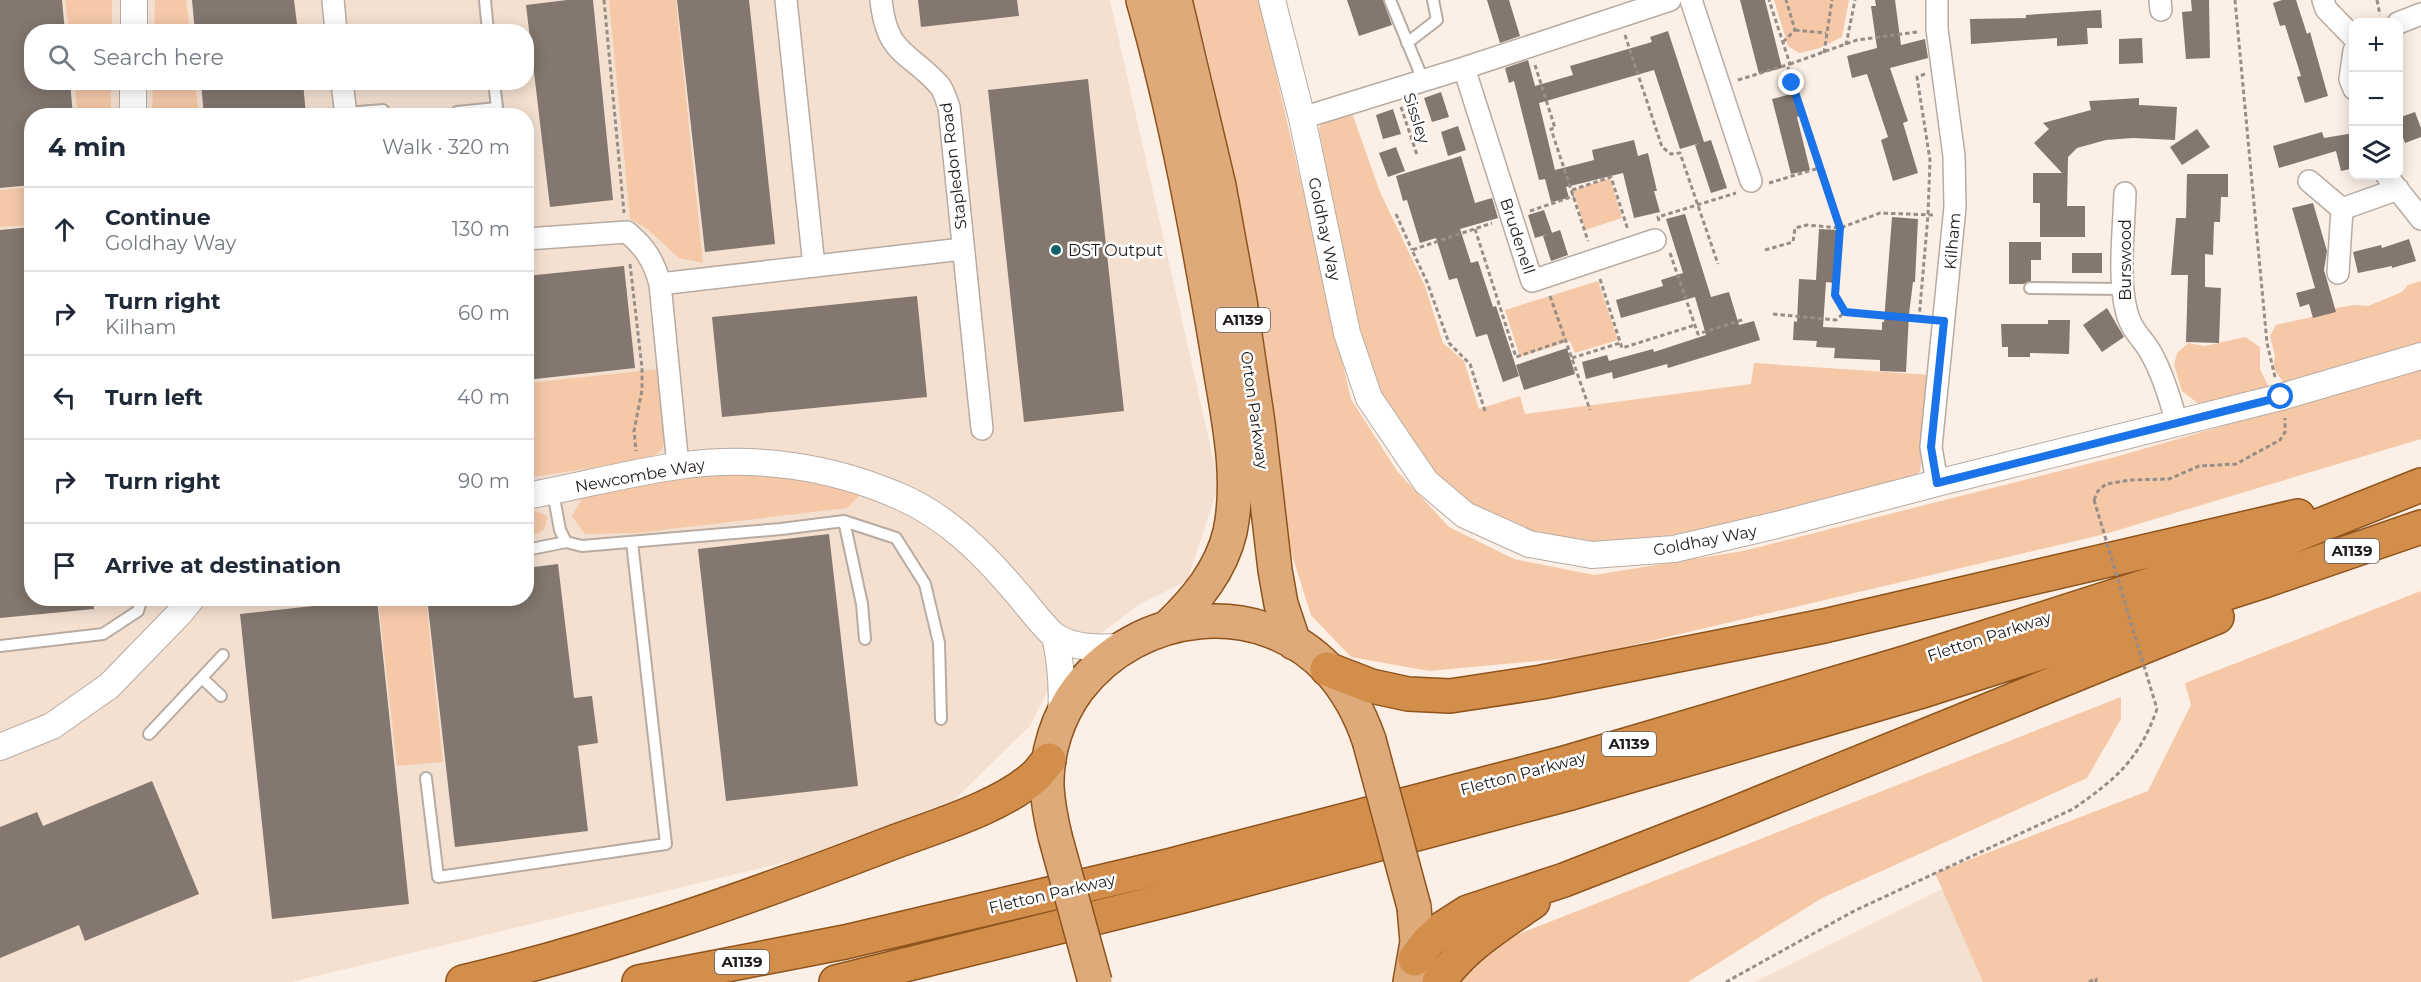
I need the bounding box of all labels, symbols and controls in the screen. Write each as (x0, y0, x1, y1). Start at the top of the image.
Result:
map controls (2349, 18, 2403, 180)
button: + (2349, 18, 2403, 72)
search box (24, 24, 534, 90)
icon: search (45, 41, 78, 74)
text: Search here (93, 44, 224, 71)
route end (1778, 69, 1804, 95)
button: − (2349, 72, 2403, 126)
street label: Sissley (1399, 90, 1434, 146)
street label: Stapledon Road (936, 101, 971, 231)
button: layers (2349, 126, 2403, 180)
text: 4 min (48, 131, 126, 163)
text: Walk · 320 m (382, 135, 510, 159)
street label: Goldhay Way (1304, 176, 1345, 283)
street label: Brudenell (1496, 196, 1539, 277)
text: Continue (105, 204, 211, 231)
street label: Kilham (1941, 212, 1964, 270)
icon: ahead (48, 213, 81, 246)
text: 130 m (452, 217, 510, 241)
street label: Burswood (2116, 219, 2135, 301)
text: Goldhay Way (105, 231, 236, 255)
place label: DST Output (1068, 241, 1164, 260)
marker: DST Output (1049, 243, 1063, 257)
text: Turn right (105, 288, 220, 315)
icon: right (48, 297, 81, 330)
text: 60 m (458, 301, 510, 325)
road number: A1139 (1216, 308, 1270, 332)
text: Kilham (105, 315, 177, 339)
street label: Orton Parkway (1237, 350, 1272, 471)
icon: left (48, 381, 81, 414)
route start (2267, 383, 2293, 409)
text: Turn left (105, 384, 203, 411)
text: 40 m (457, 385, 510, 409)
street label: Newcombe Way (574, 455, 707, 496)
icon: right (48, 465, 81, 498)
text: Turn right (105, 468, 220, 495)
text: 90 m (458, 469, 510, 493)
street label: Goldhay Way (1652, 521, 1759, 560)
road number: A1139 (2325, 539, 2379, 563)
icon: arrive (48, 549, 81, 582)
text: Arrive at destination (105, 552, 341, 579)
street label: Fletton Parkway (1925, 607, 2054, 665)
road number: A1139 (1602, 732, 1656, 756)
street label: Fletton Parkway (1458, 747, 1588, 799)
street label: Fletton Parkway (987, 870, 1118, 917)
road number: A1139 (715, 950, 769, 974)

